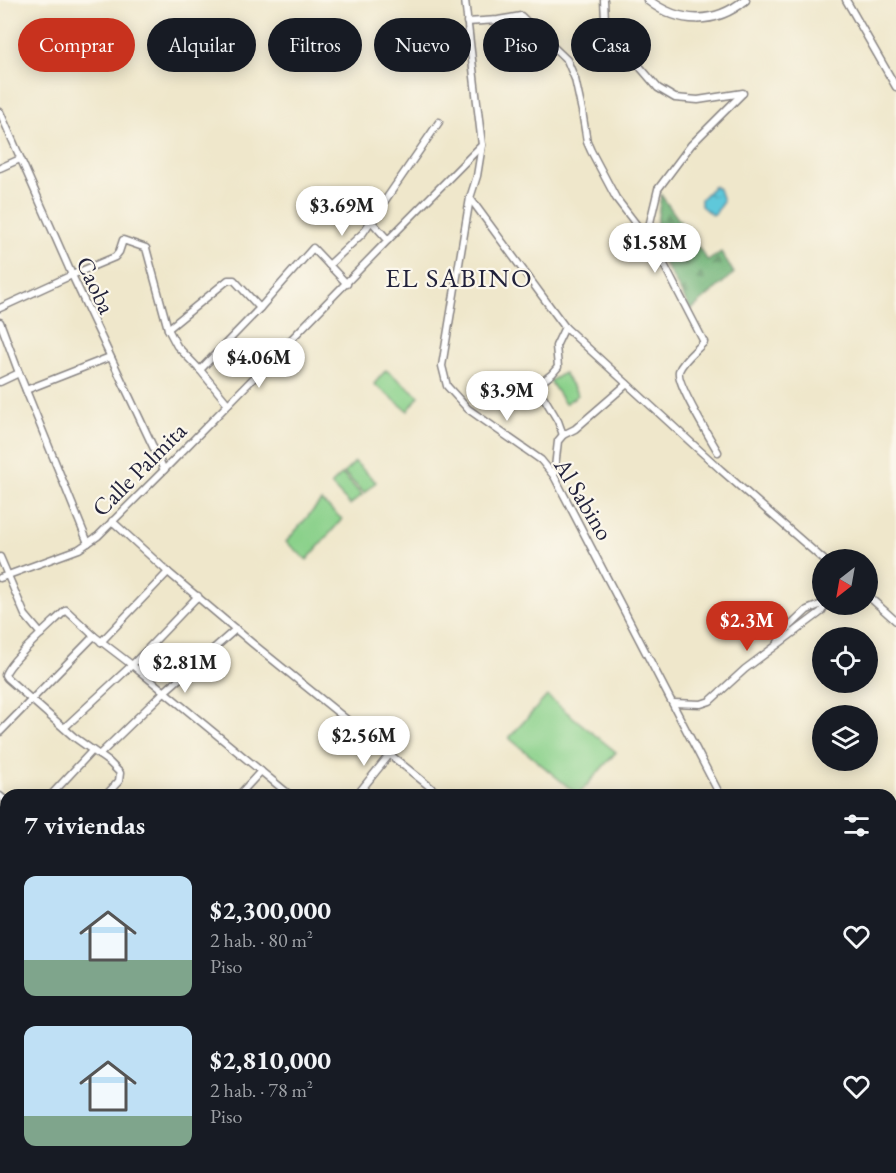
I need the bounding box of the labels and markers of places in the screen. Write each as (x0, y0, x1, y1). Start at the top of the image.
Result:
pin: $3.69M (293, 186, 391, 237)
pin: $1.58M (606, 223, 704, 274)
pin: $4.06M (210, 338, 308, 389)
pin: $3.9M (465, 371, 549, 422)
pin: $2.3M (705, 601, 789, 652)
pin: $2.81M (136, 643, 234, 694)
pin: $2.56M (315, 716, 413, 767)

